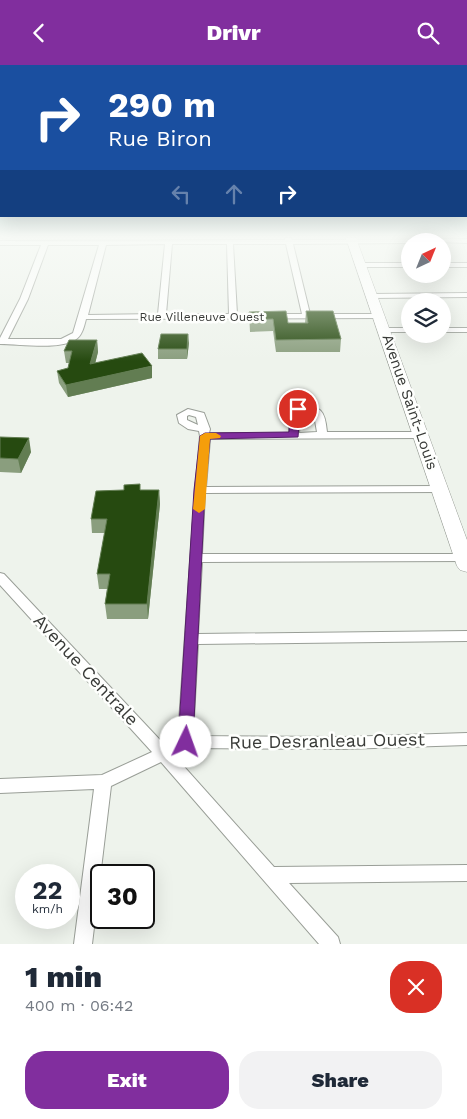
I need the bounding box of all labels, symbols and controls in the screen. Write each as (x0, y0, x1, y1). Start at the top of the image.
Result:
icon: back (25, 19, 53, 47)
icon: search (414, 19, 442, 47)
text: Drivr (206, 20, 261, 45)
text: 290 m (108, 84, 216, 126)
icon: right (25, 85, 90, 150)
text: Rue Biron (108, 126, 212, 151)
icon: left (167, 180, 195, 208)
icon: ahead (220, 180, 248, 208)
icon: right (273, 180, 301, 208)
north arrow (401, 233, 451, 283)
map controls (401, 233, 451, 343)
button: layers (401, 293, 451, 343)
street label: Rue Villeneuve Ouest (140, 310, 264, 324)
street label: Avenue Saint-Louis (378, 332, 442, 472)
pin (277, 388, 319, 430)
icon: arrive (284, 395, 312, 423)
street label: Avenue Centrale (29, 610, 143, 730)
position arrow (159, 715, 211, 767)
street label: Rue Desranleau Ouest (229, 728, 426, 753)
speed limit sign: 30 (90, 864, 155, 929)
text: 22 (33, 876, 62, 905)
text: km/h (32, 902, 63, 916)
text: 1 min (25, 959, 102, 994)
button: close (390, 961, 442, 1013)
text: 400 m · 06:42 (25, 996, 133, 1015)
button: Exit (25, 1051, 229, 1109)
button: Share (239, 1051, 442, 1109)

